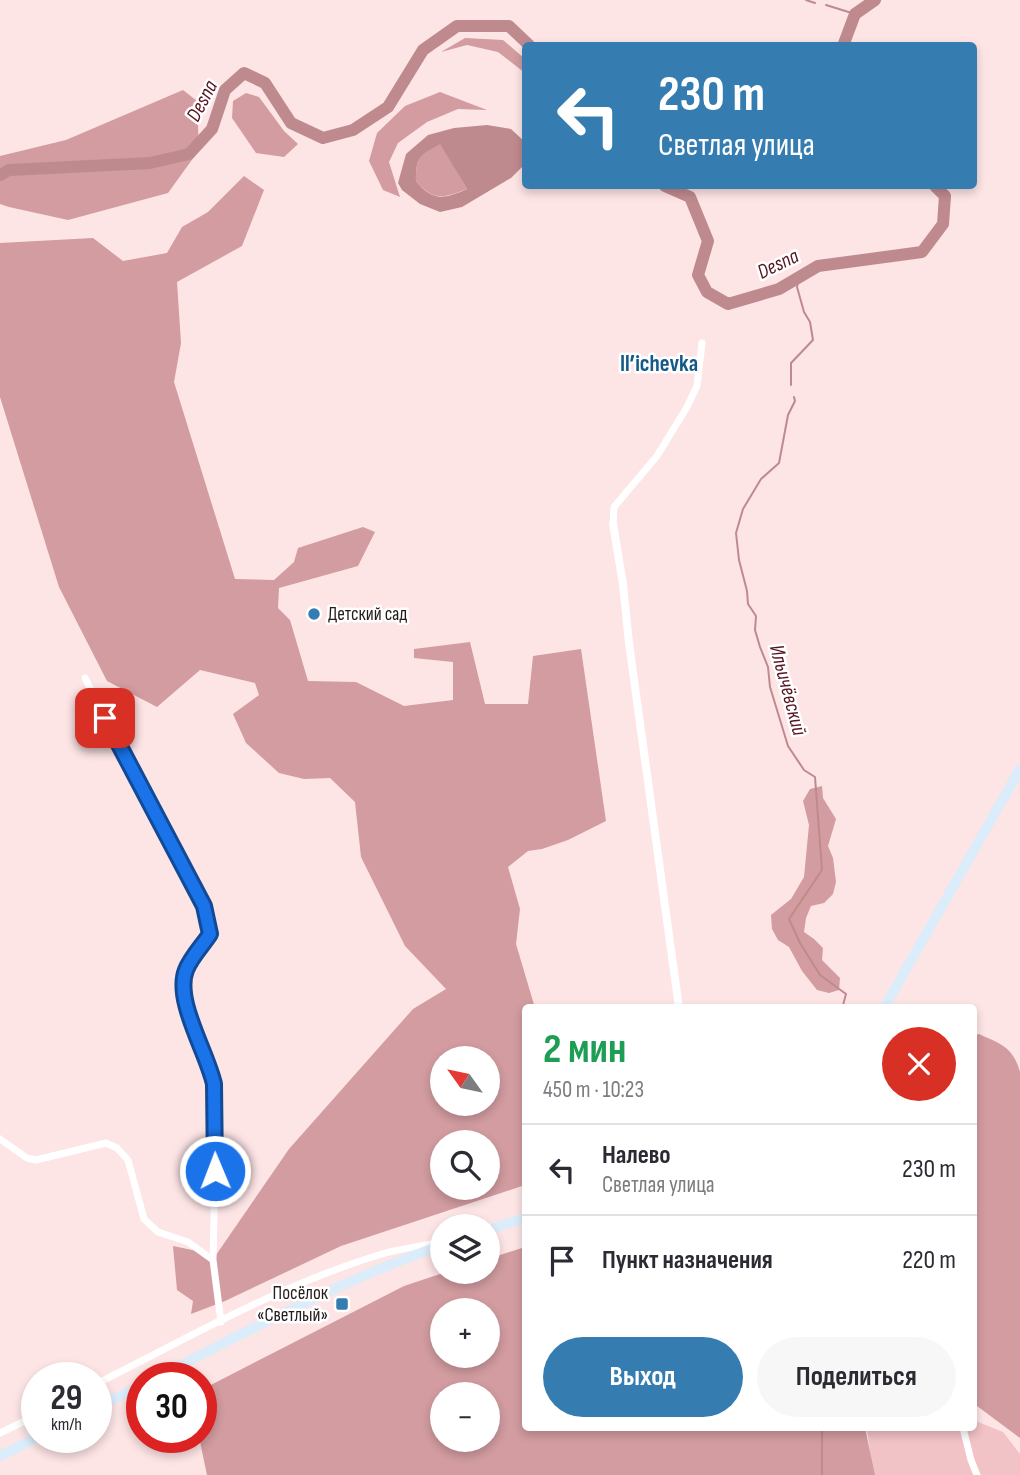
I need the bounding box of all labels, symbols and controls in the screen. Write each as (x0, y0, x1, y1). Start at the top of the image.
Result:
text: 230 m (658, 66, 765, 125)
icon: left (543, 70, 634, 161)
water label: Desna (181, 76, 223, 126)
text: Светлая улица (658, 126, 815, 165)
water label: Desna (753, 243, 803, 285)
district label: Il’ichevka (620, 350, 698, 378)
place label: Детский сад (328, 603, 407, 626)
marker: Детский сад (306, 606, 322, 622)
water label: Ильичёвский (764, 642, 812, 739)
pin (75, 688, 135, 748)
icon: arrive (86, 699, 124, 737)
text: 2 мин (543, 1024, 626, 1075)
button: close (882, 1027, 956, 1101)
north arrow (430, 1046, 500, 1116)
map controls (430, 1046, 500, 1452)
text: 450 m · 10:23 (543, 1076, 644, 1104)
button: search (430, 1130, 500, 1200)
position arrow (178, 1134, 252, 1208)
text: Налево (602, 1140, 671, 1171)
icon: left (543, 1151, 581, 1189)
text: 230 m (902, 1154, 956, 1185)
text: Светлая улица (602, 1171, 715, 1199)
button: layers (430, 1214, 500, 1284)
icon: arrive (543, 1242, 581, 1280)
text: Пункт назначения (602, 1245, 773, 1276)
text: 220 m (902, 1245, 956, 1276)
place label: Посёлок «Светлый» (257, 1282, 329, 1327)
marker: Посёлок «Светлый» (334, 1296, 350, 1312)
button: + (430, 1298, 500, 1368)
button: Выход (543, 1337, 743, 1417)
button: Поделиться (757, 1337, 956, 1417)
speed limit sign: 30 (126, 1362, 217, 1453)
text: 29 (51, 1377, 82, 1420)
button: − (430, 1382, 500, 1452)
text: km/h (51, 1414, 82, 1435)

